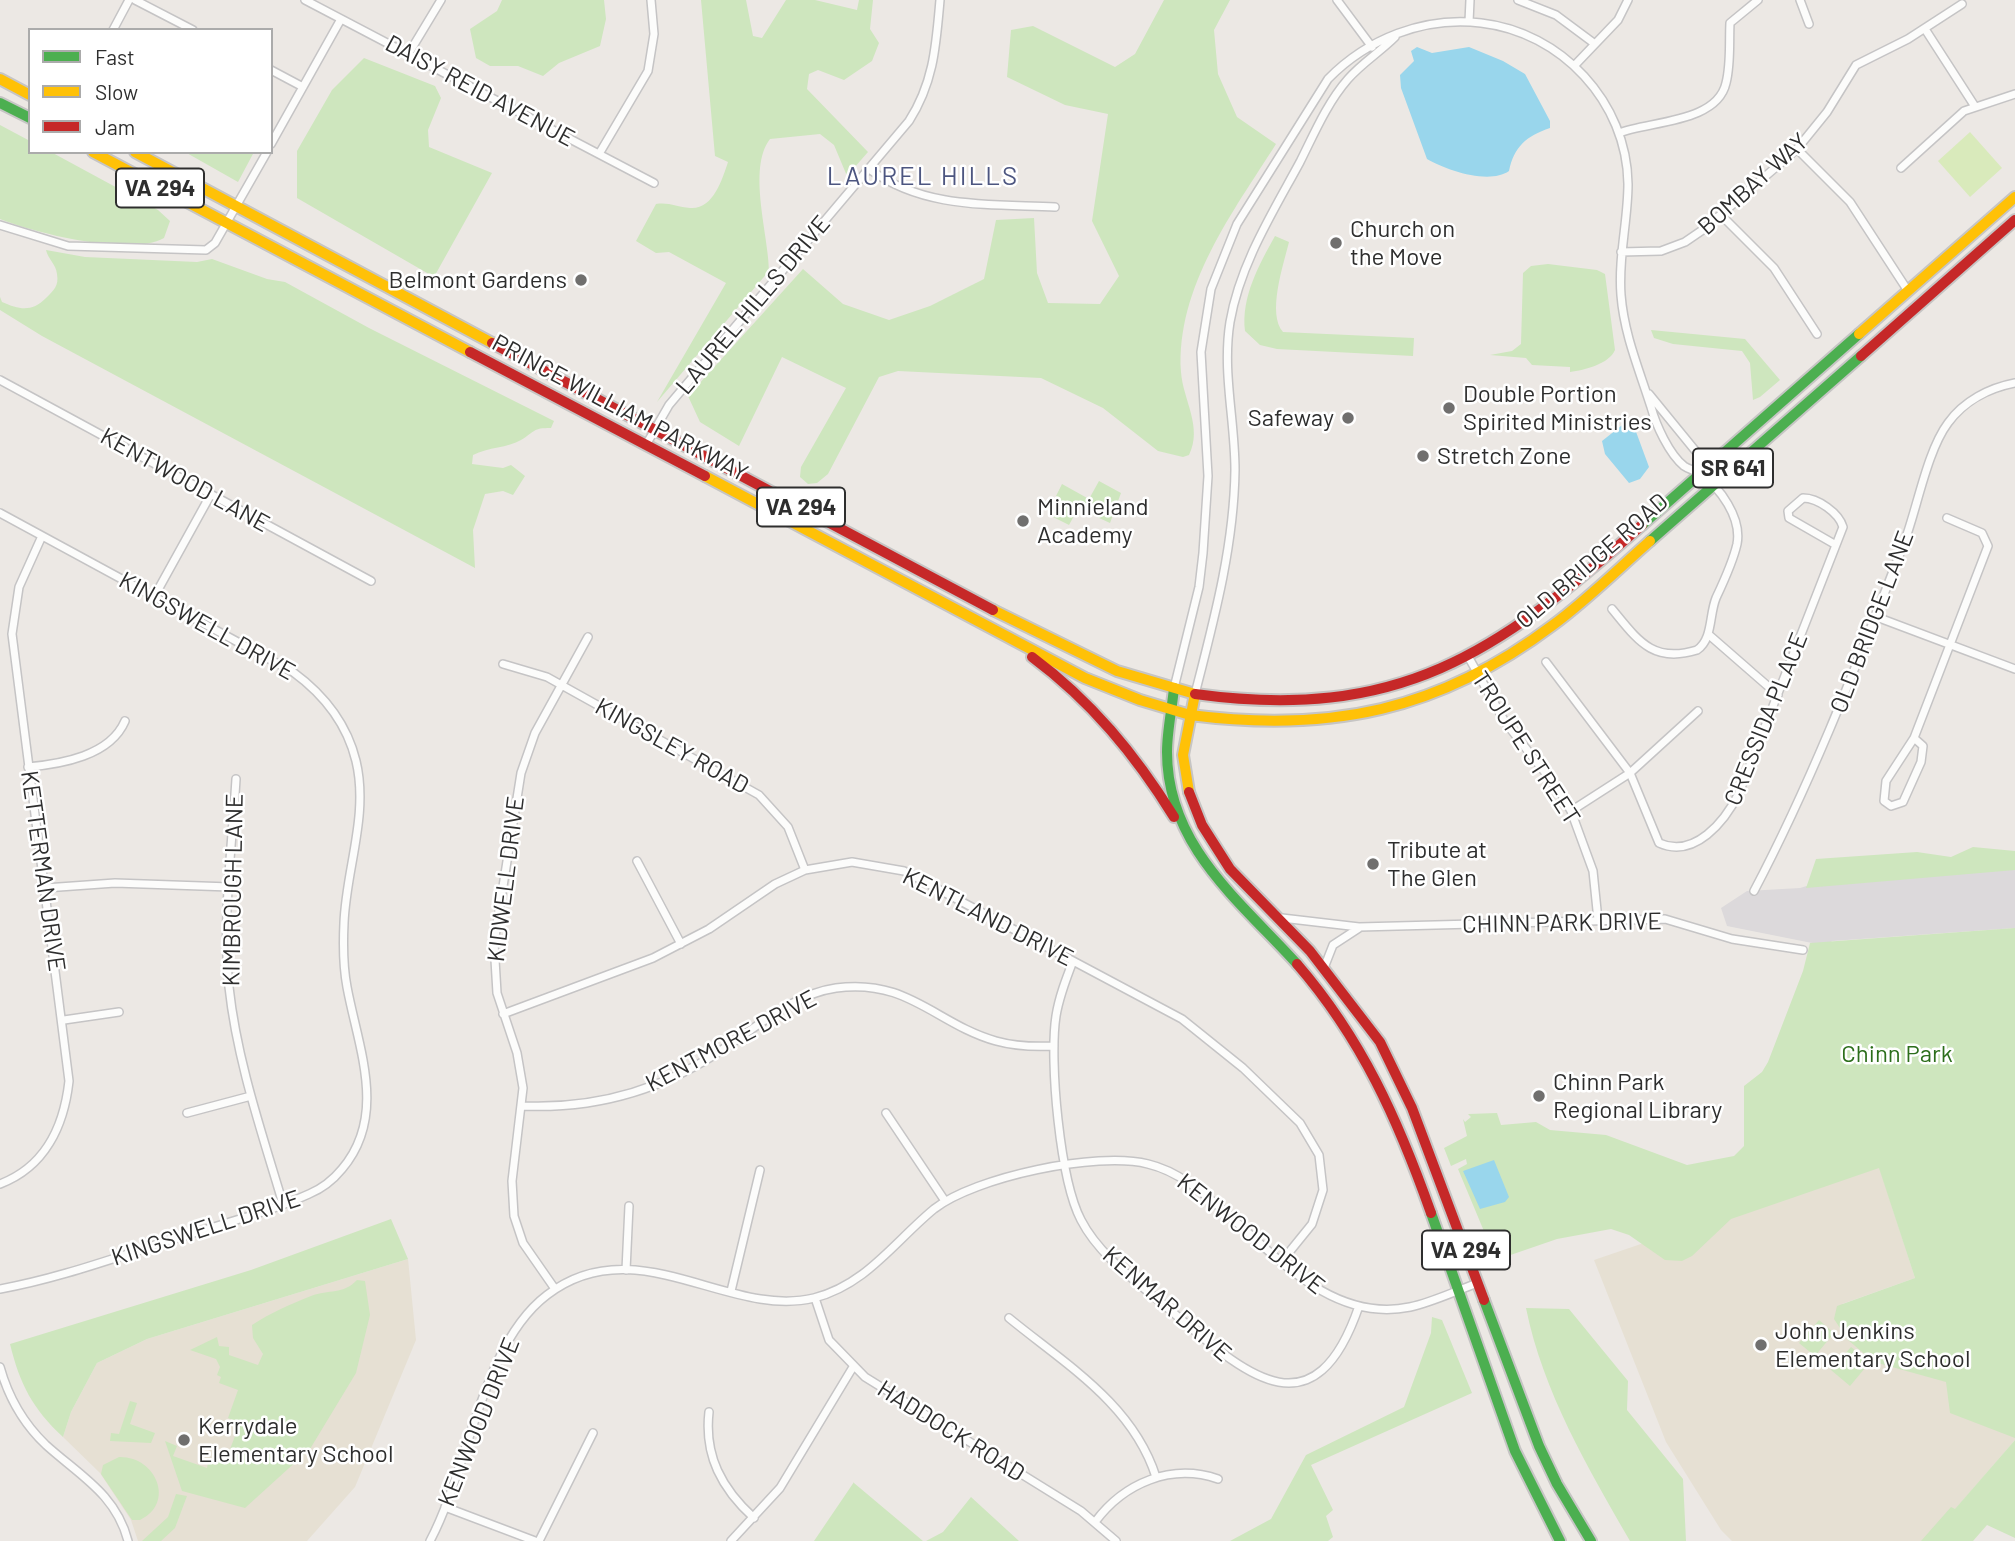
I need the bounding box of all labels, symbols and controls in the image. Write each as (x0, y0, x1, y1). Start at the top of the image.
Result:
legend (28, 28, 273, 154)
street label: DAISY REID AVENUE (380, 29, 580, 153)
text: Fast (95, 44, 135, 69)
text: Slow (95, 79, 138, 104)
text: Jam (95, 114, 135, 139)
street label: BOMBAY WAY (1692, 127, 1814, 241)
district label: LAUREL HILLS (828, 160, 1018, 192)
road number: VA 294 (116, 168, 204, 208)
street label: LAUREL HILLS DRIVE (670, 210, 836, 400)
place label: Church on the Move (1350, 215, 1455, 271)
marker: Church on the Move (1328, 235, 1344, 251)
place label: Belmont Gardens (389, 266, 567, 294)
marker: Belmont Gardens (573, 272, 589, 288)
street label: PRINCE WILLIAM PARKWAY (487, 328, 753, 488)
place label: Double Portion Spirited Ministries (1463, 380, 1652, 436)
marker: Double Portion Spirited Ministries (1441, 400, 1457, 416)
place label: Safeway (1248, 404, 1334, 432)
marker: Safeway (1340, 410, 1356, 426)
street label: KENTWOOD LANE (95, 422, 275, 538)
place label: Stretch Zone (1437, 442, 1571, 470)
marker: Stretch Zone (1415, 448, 1431, 464)
road number: SR 641 (1693, 448, 1773, 488)
street label: OLD BRIDGE ROAD (1510, 487, 1674, 635)
road number: VA 294 (757, 488, 845, 526)
place label: Minnieland Academy (1037, 493, 1149, 549)
marker: Minnieland Academy (1015, 513, 1031, 529)
street label: OLD BRIDGE LANE (1824, 527, 1920, 717)
street label: KINGSWELL DRIVE (114, 566, 300, 686)
street label: CRESSIDA PLACE (1718, 628, 1814, 810)
street label: TROUPE STREET (1466, 666, 1586, 830)
street label: KINGSLEY ROAD (590, 692, 754, 800)
street label: KETTERMAN DRIVE (15, 769, 71, 973)
street label: KIMBROUGH LANE (217, 793, 249, 987)
street label: KIDWELL DRIVE (482, 795, 530, 963)
place label: Tribute at The Glen (1387, 836, 1487, 892)
marker: Tribute at The Glen (1365, 856, 1381, 872)
street label: KENTLAND DRIVE (898, 862, 1078, 972)
street label: CHINN PARK DRIVE (1462, 907, 1662, 939)
street label: KENTMORE DRIVE (641, 984, 821, 1098)
park label: Chinn Park (1841, 1040, 1953, 1068)
place label: Chinn Park Regional Library (1553, 1068, 1722, 1124)
marker: Chinn Park Regional Library (1531, 1088, 1547, 1104)
street label: KENWOOD DRIVE (1171, 1167, 1331, 1301)
street label: KINGSWELL DRIVE (108, 1184, 304, 1272)
road number: VA 294 (1422, 1231, 1510, 1270)
street label: KENMAR DRIVE (1097, 1240, 1237, 1368)
place label: John Jenkins Elementary School (1775, 1317, 1970, 1373)
street label: KENWOOD DRIVE (432, 1333, 526, 1511)
marker: John Jenkins Elementary School (1753, 1337, 1769, 1353)
street label: HADDOCK ROAD (872, 1374, 1030, 1488)
place label: Kerrydale Elementary School (198, 1412, 393, 1468)
marker: Kerrydale Elementary School (176, 1432, 192, 1448)

